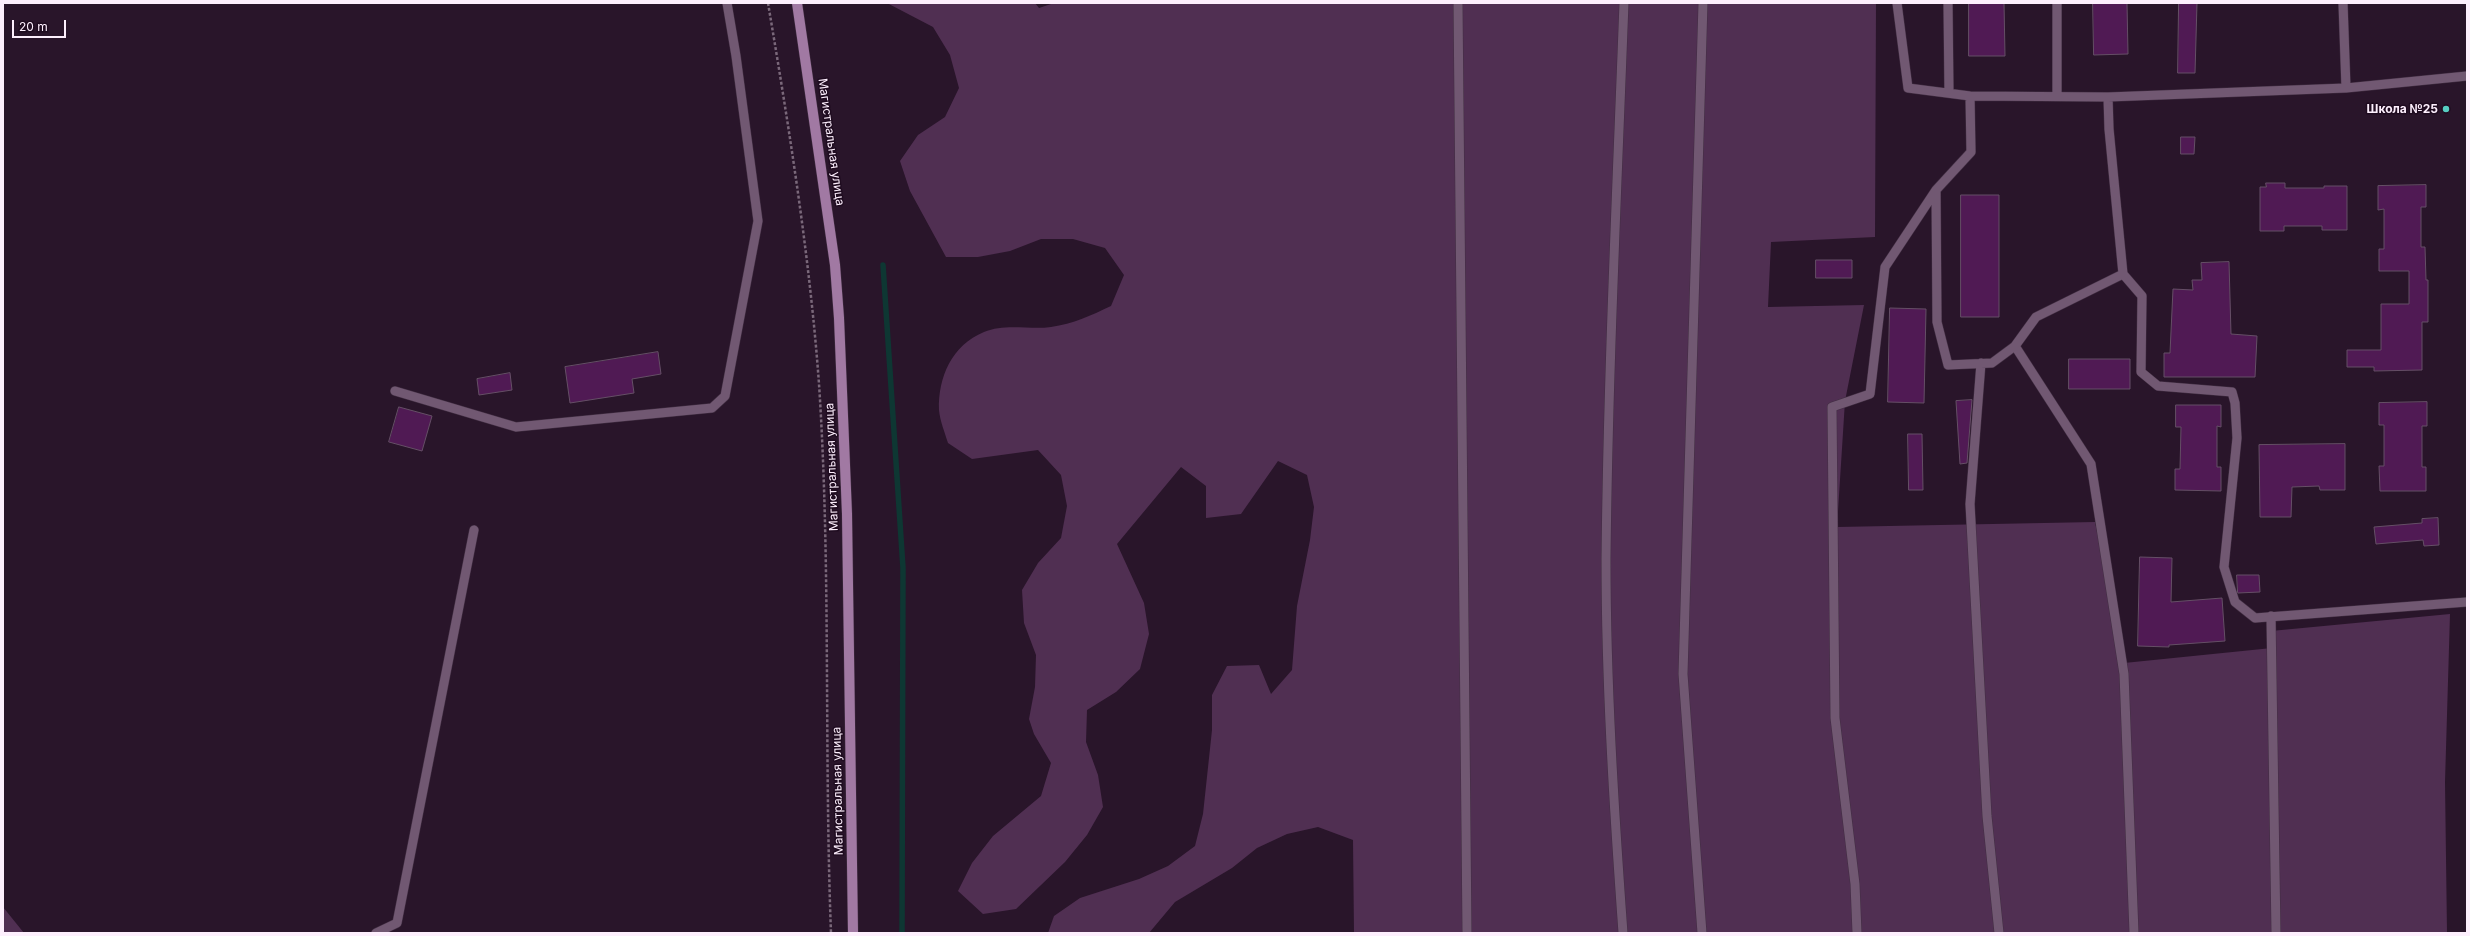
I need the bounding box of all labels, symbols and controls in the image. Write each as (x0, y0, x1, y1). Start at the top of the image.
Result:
scale bar (14, 12, 68, 38)
text: 20 m (19, 19, 48, 34)
street label: Магистральная улица (815, 77, 847, 207)
place label: Школа №25 (2367, 102, 2438, 116)
marker: Школа №25 (2441, 104, 2451, 114)
street label: Магистральная улица (823, 403, 841, 531)
street label: Магистральная улица (830, 727, 846, 855)

